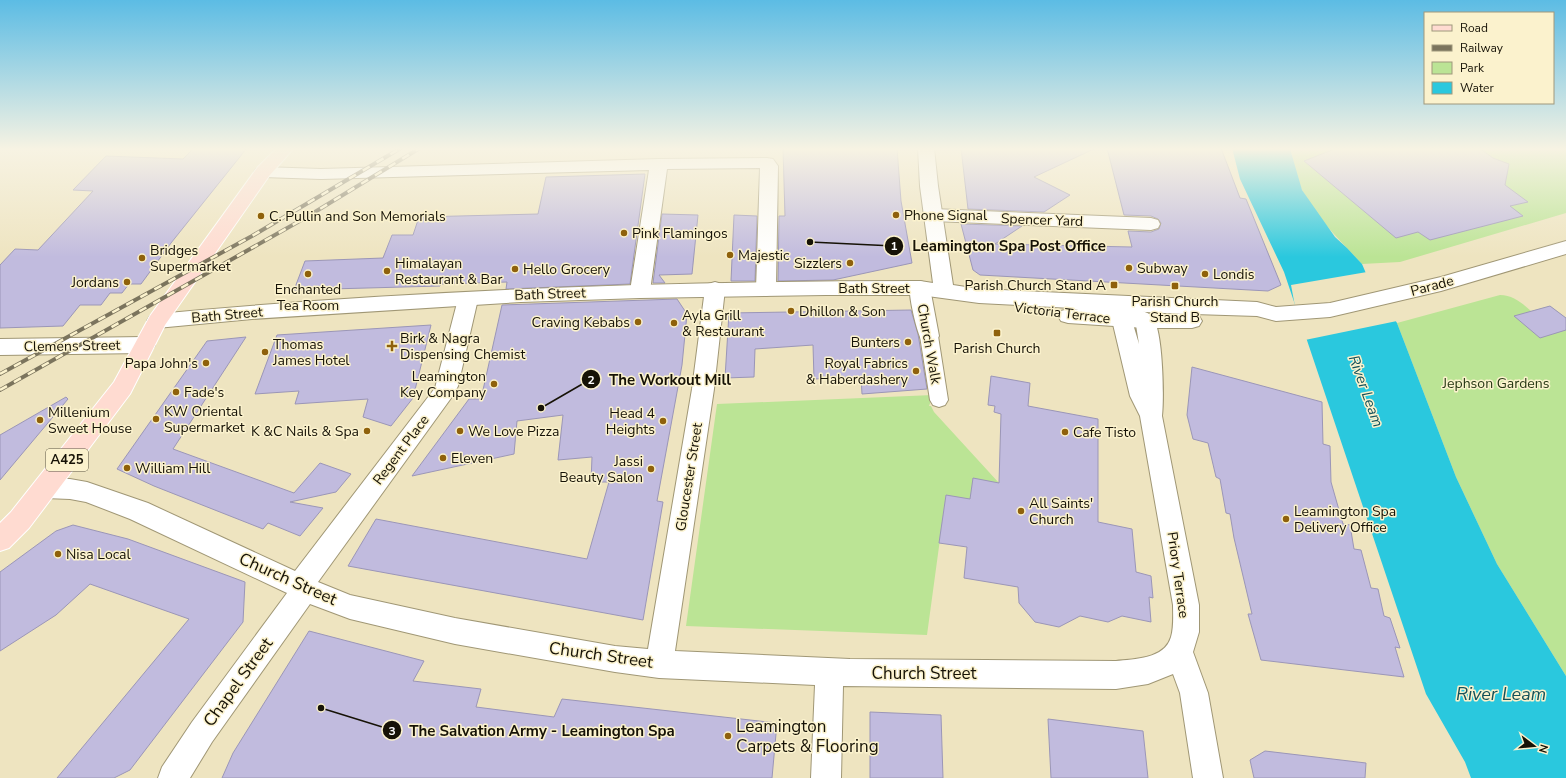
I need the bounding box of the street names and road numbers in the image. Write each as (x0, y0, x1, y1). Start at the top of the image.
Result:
street label: Spencer Yard (1001, 209, 1083, 231)
street label: Parade (1408, 271, 1456, 301)
street label: Bath Street (838, 279, 910, 298)
street label: Bath Street (514, 283, 586, 305)
street label: Victoria Terrace (1012, 298, 1111, 328)
street label: Bath Street (191, 302, 264, 328)
street label: Church Walk (913, 302, 946, 387)
street label: Clemens Street (23, 336, 121, 356)
street label: Regent Place (368, 411, 434, 489)
street label: Gloucester Street (671, 421, 707, 533)
road number: A425 (46, 449, 88, 471)
street label: Priory Terrace (1163, 531, 1193, 619)
street label: Church Street (235, 547, 342, 611)
street label: Chapel Street (198, 632, 279, 731)
street label: Church Street (547, 636, 656, 674)
street label: Church Street (872, 662, 977, 685)

